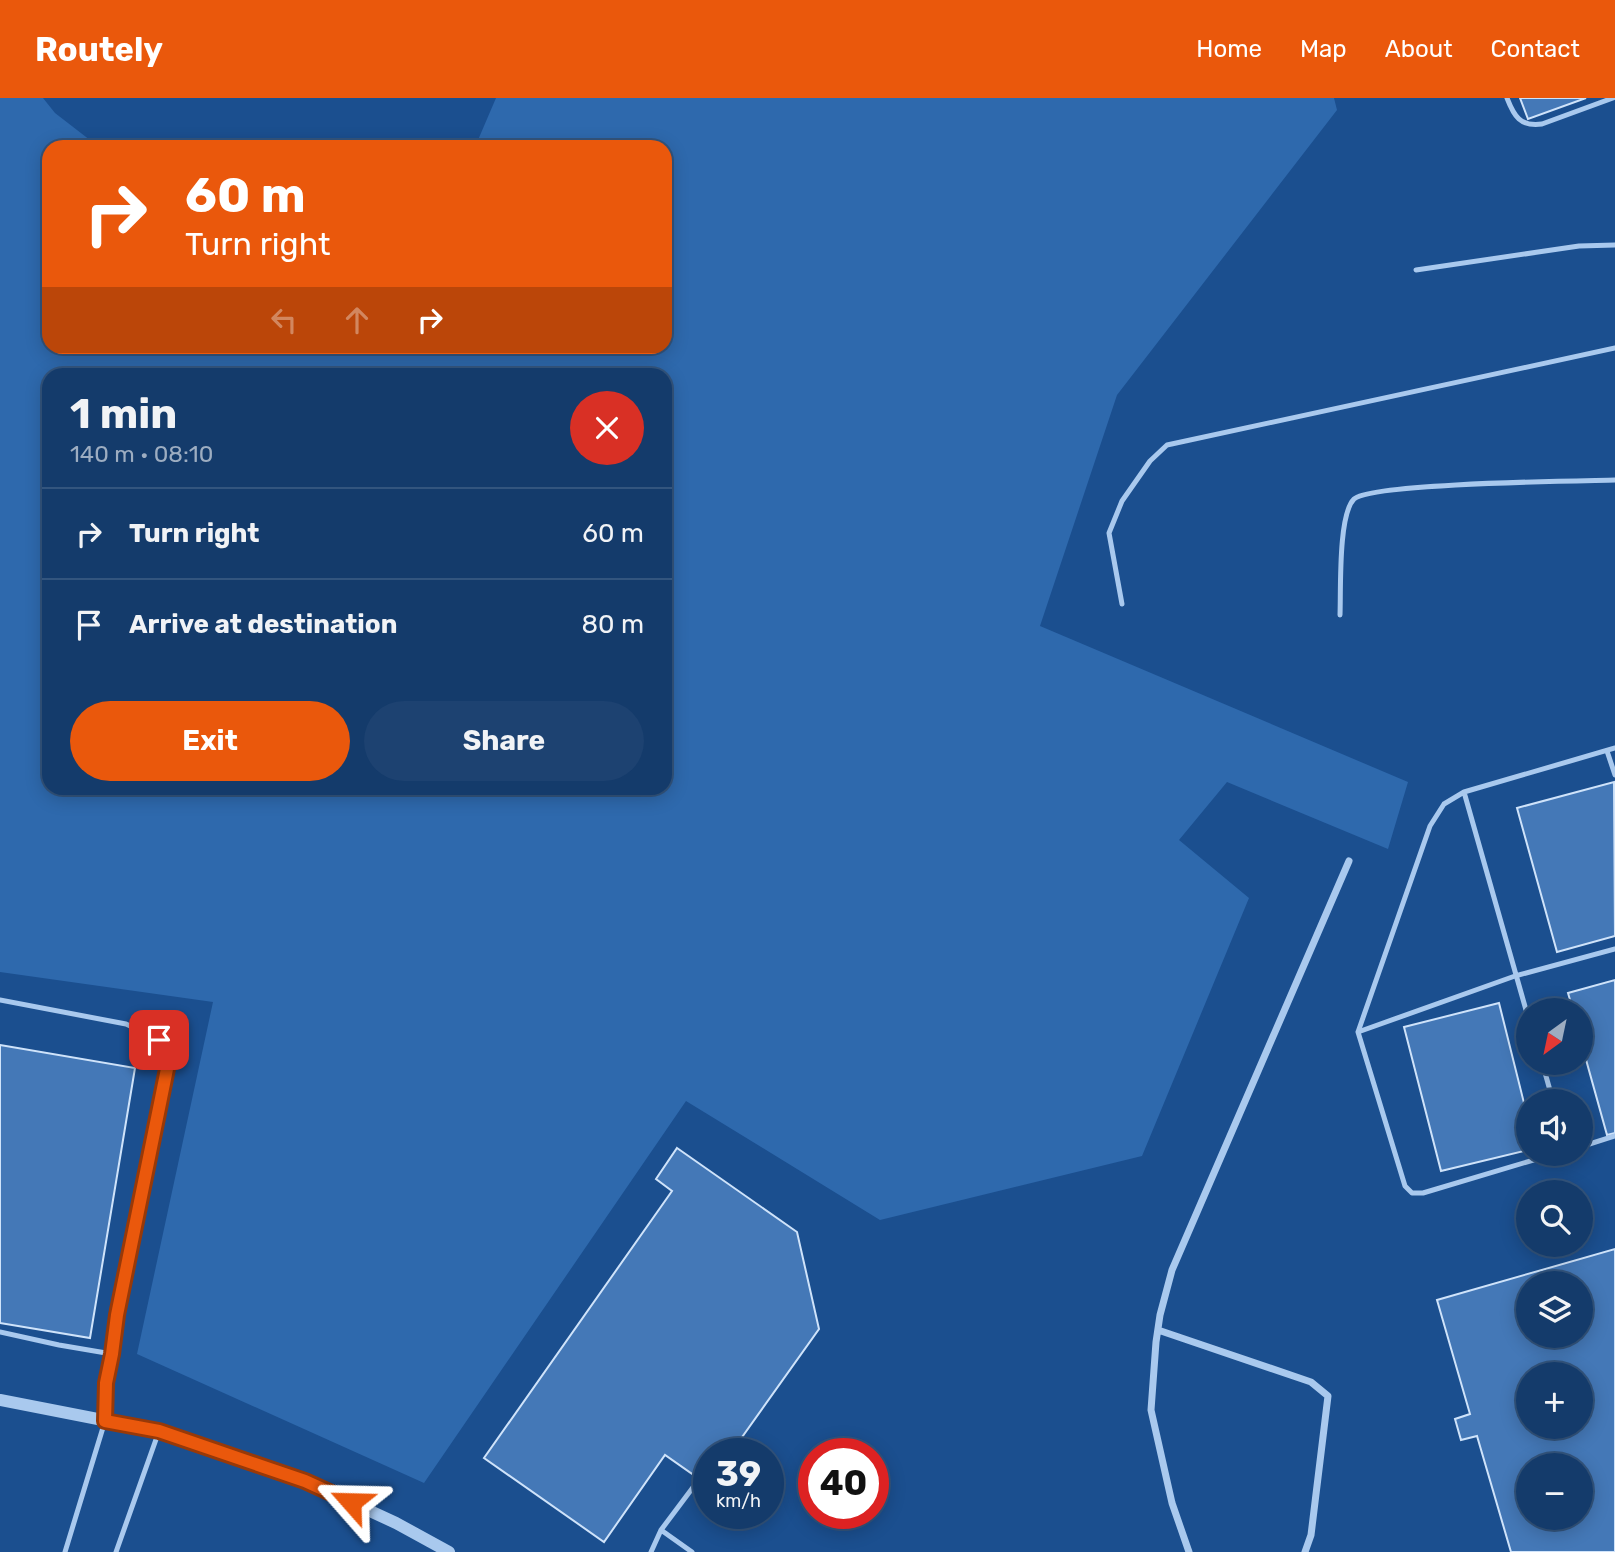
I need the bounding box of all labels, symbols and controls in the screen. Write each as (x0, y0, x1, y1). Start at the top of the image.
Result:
text: Routely (35, 30, 163, 69)
text: Home (1196, 35, 1262, 63)
text: Map (1300, 35, 1347, 63)
text: About (1385, 35, 1453, 63)
text: Contact (1491, 35, 1580, 63)
text: 60 m (185, 166, 306, 224)
icon: right (70, 168, 161, 259)
text: Turn right (185, 225, 330, 263)
icon: left (265, 301, 303, 339)
icon: ahead (338, 301, 376, 339)
icon: right (411, 301, 449, 339)
text: 1 min (70, 389, 177, 439)
button: close (570, 391, 644, 465)
text: 140 m · 08:10 (70, 440, 213, 468)
icon: right (70, 515, 108, 553)
text: Turn right (129, 518, 259, 549)
text: 60 m (582, 518, 644, 549)
icon: arrive (70, 606, 108, 644)
text: Arrive at destination (129, 609, 397, 640)
text: 80 m (581, 609, 644, 640)
button: Exit (70, 701, 350, 781)
button: Share (364, 701, 644, 781)
north arrow (1516, 998, 1592, 1074)
map controls (1516, 998, 1593, 1530)
pin (129, 1010, 189, 1070)
icon: arrive (140, 1021, 178, 1059)
button: sound (1516, 1089, 1593, 1166)
button: search (1516, 1180, 1593, 1257)
button: layers (1516, 1271, 1593, 1348)
button: + (1516, 1362, 1593, 1439)
speed limit sign: 40 (798, 1438, 889, 1529)
text: 39 (716, 1453, 761, 1495)
button: − (1516, 1453, 1593, 1530)
position arrow (314, 1465, 388, 1539)
text: km/h (716, 1490, 761, 1512)

